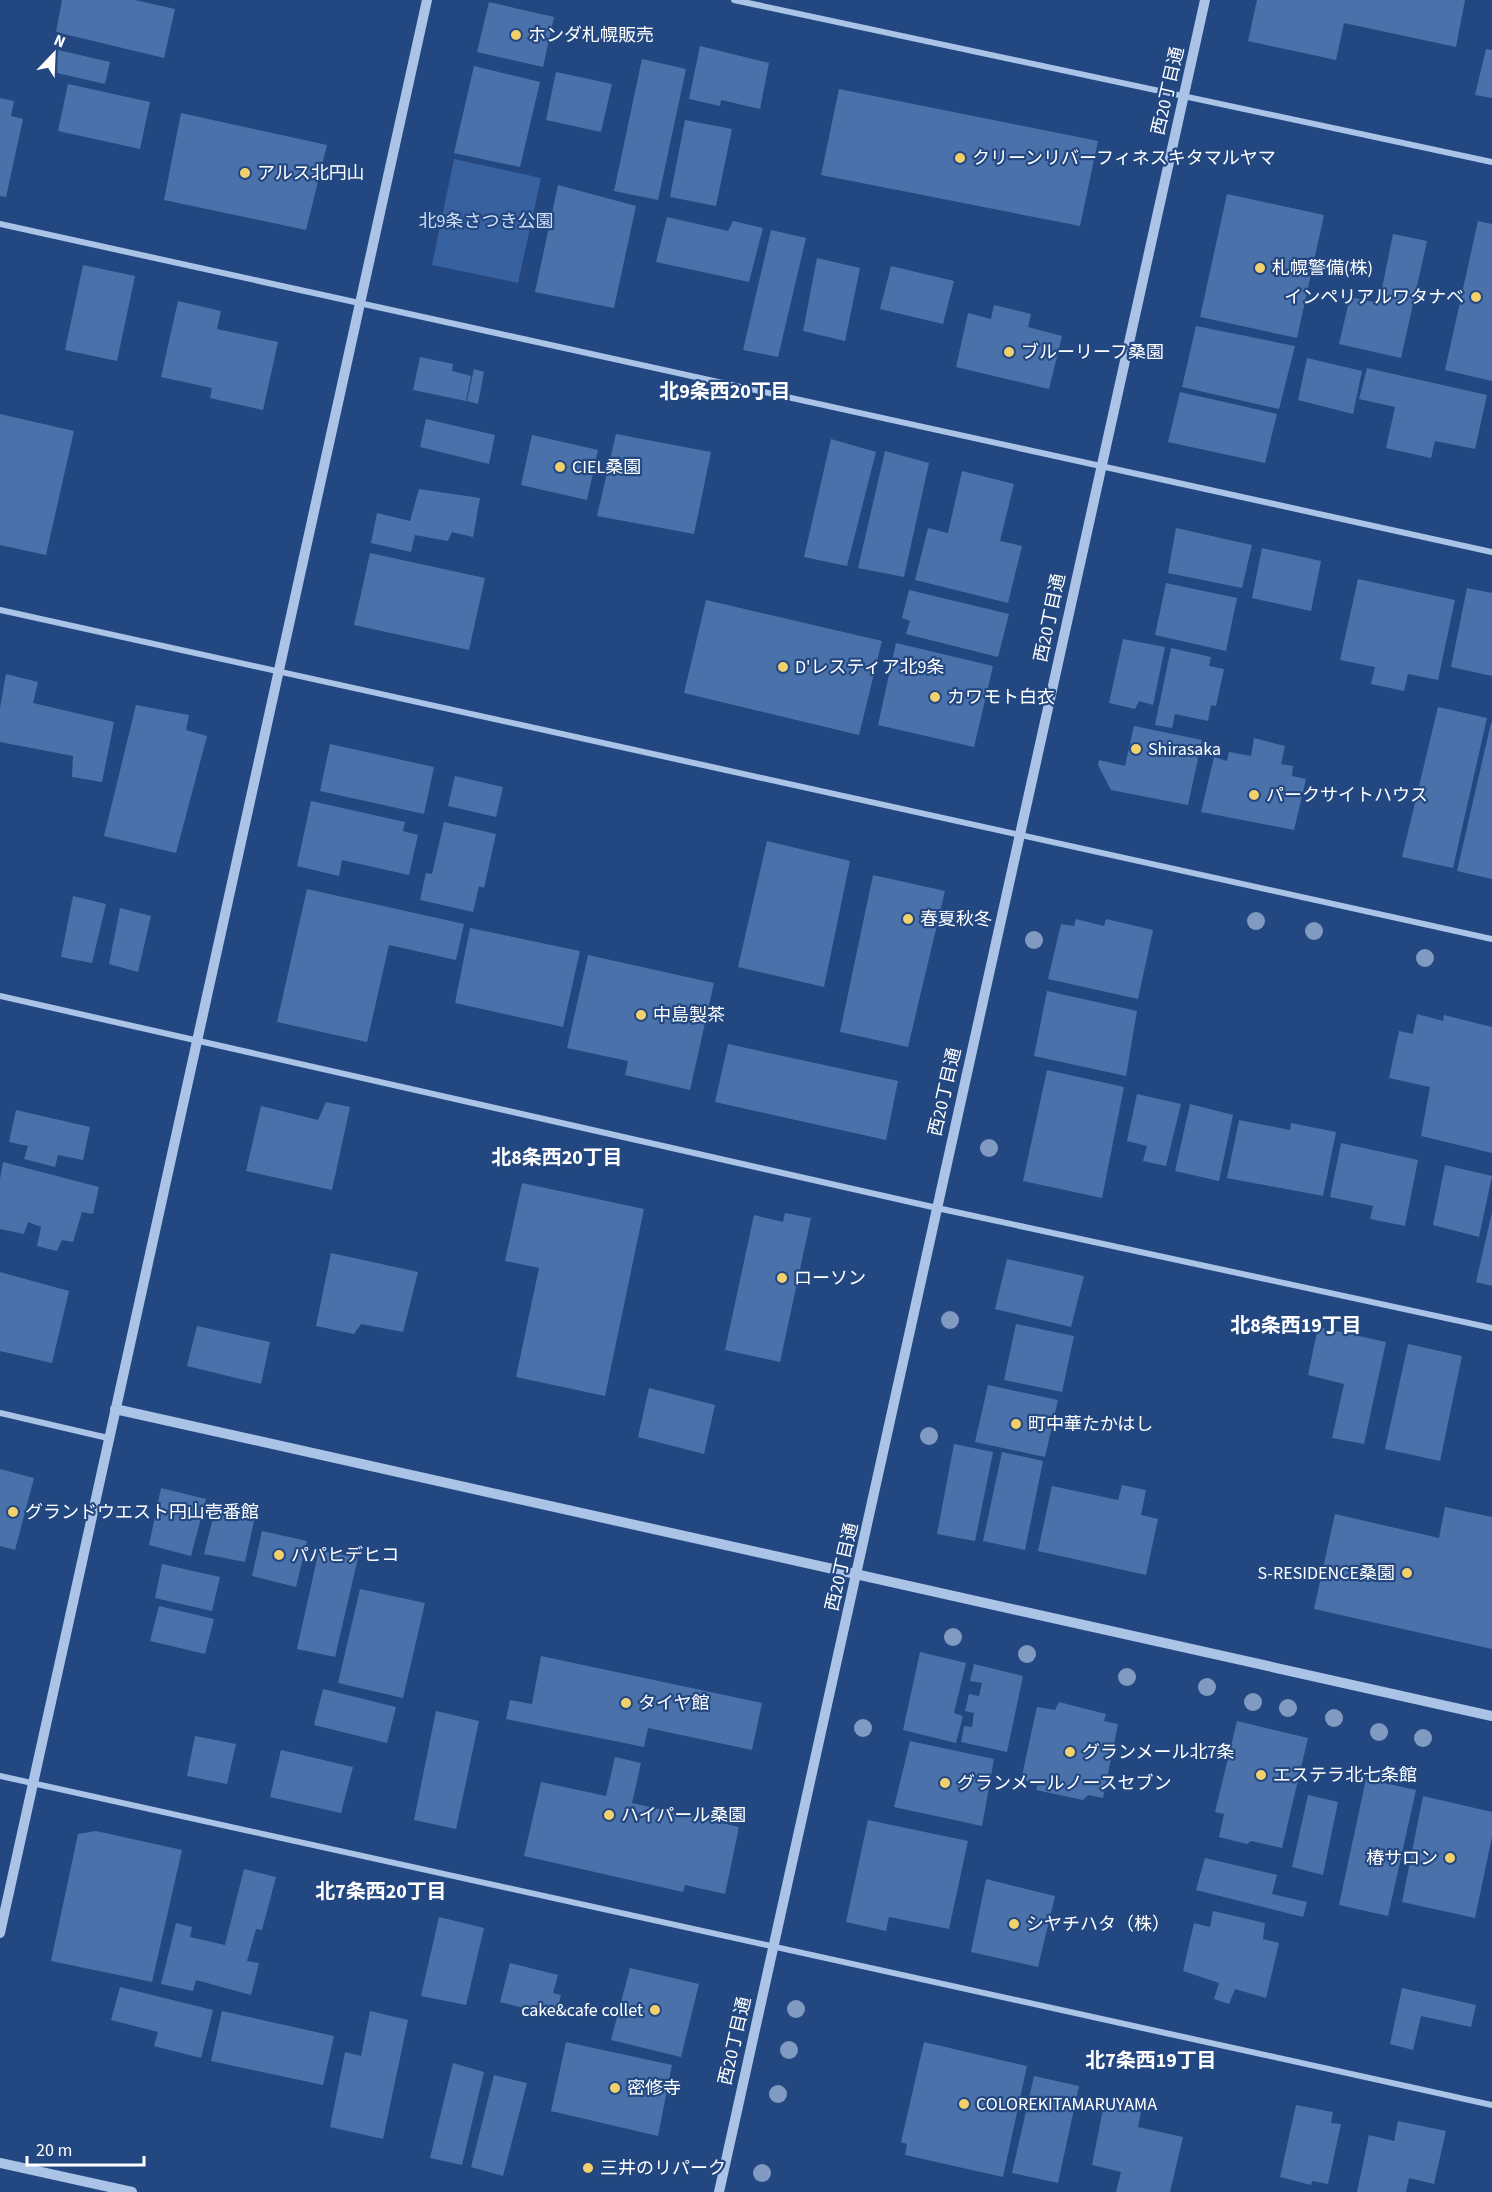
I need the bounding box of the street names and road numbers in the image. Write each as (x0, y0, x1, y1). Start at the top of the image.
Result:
street label: 西20丁目通 (1146, 44, 1190, 138)
street label: 西20丁目通 (1028, 571, 1072, 665)
street label: 西20丁目通 (923, 1045, 967, 1139)
street label: 西20丁目通 (820, 1520, 864, 1614)
street label: 西20丁目通 (713, 1994, 757, 2088)

